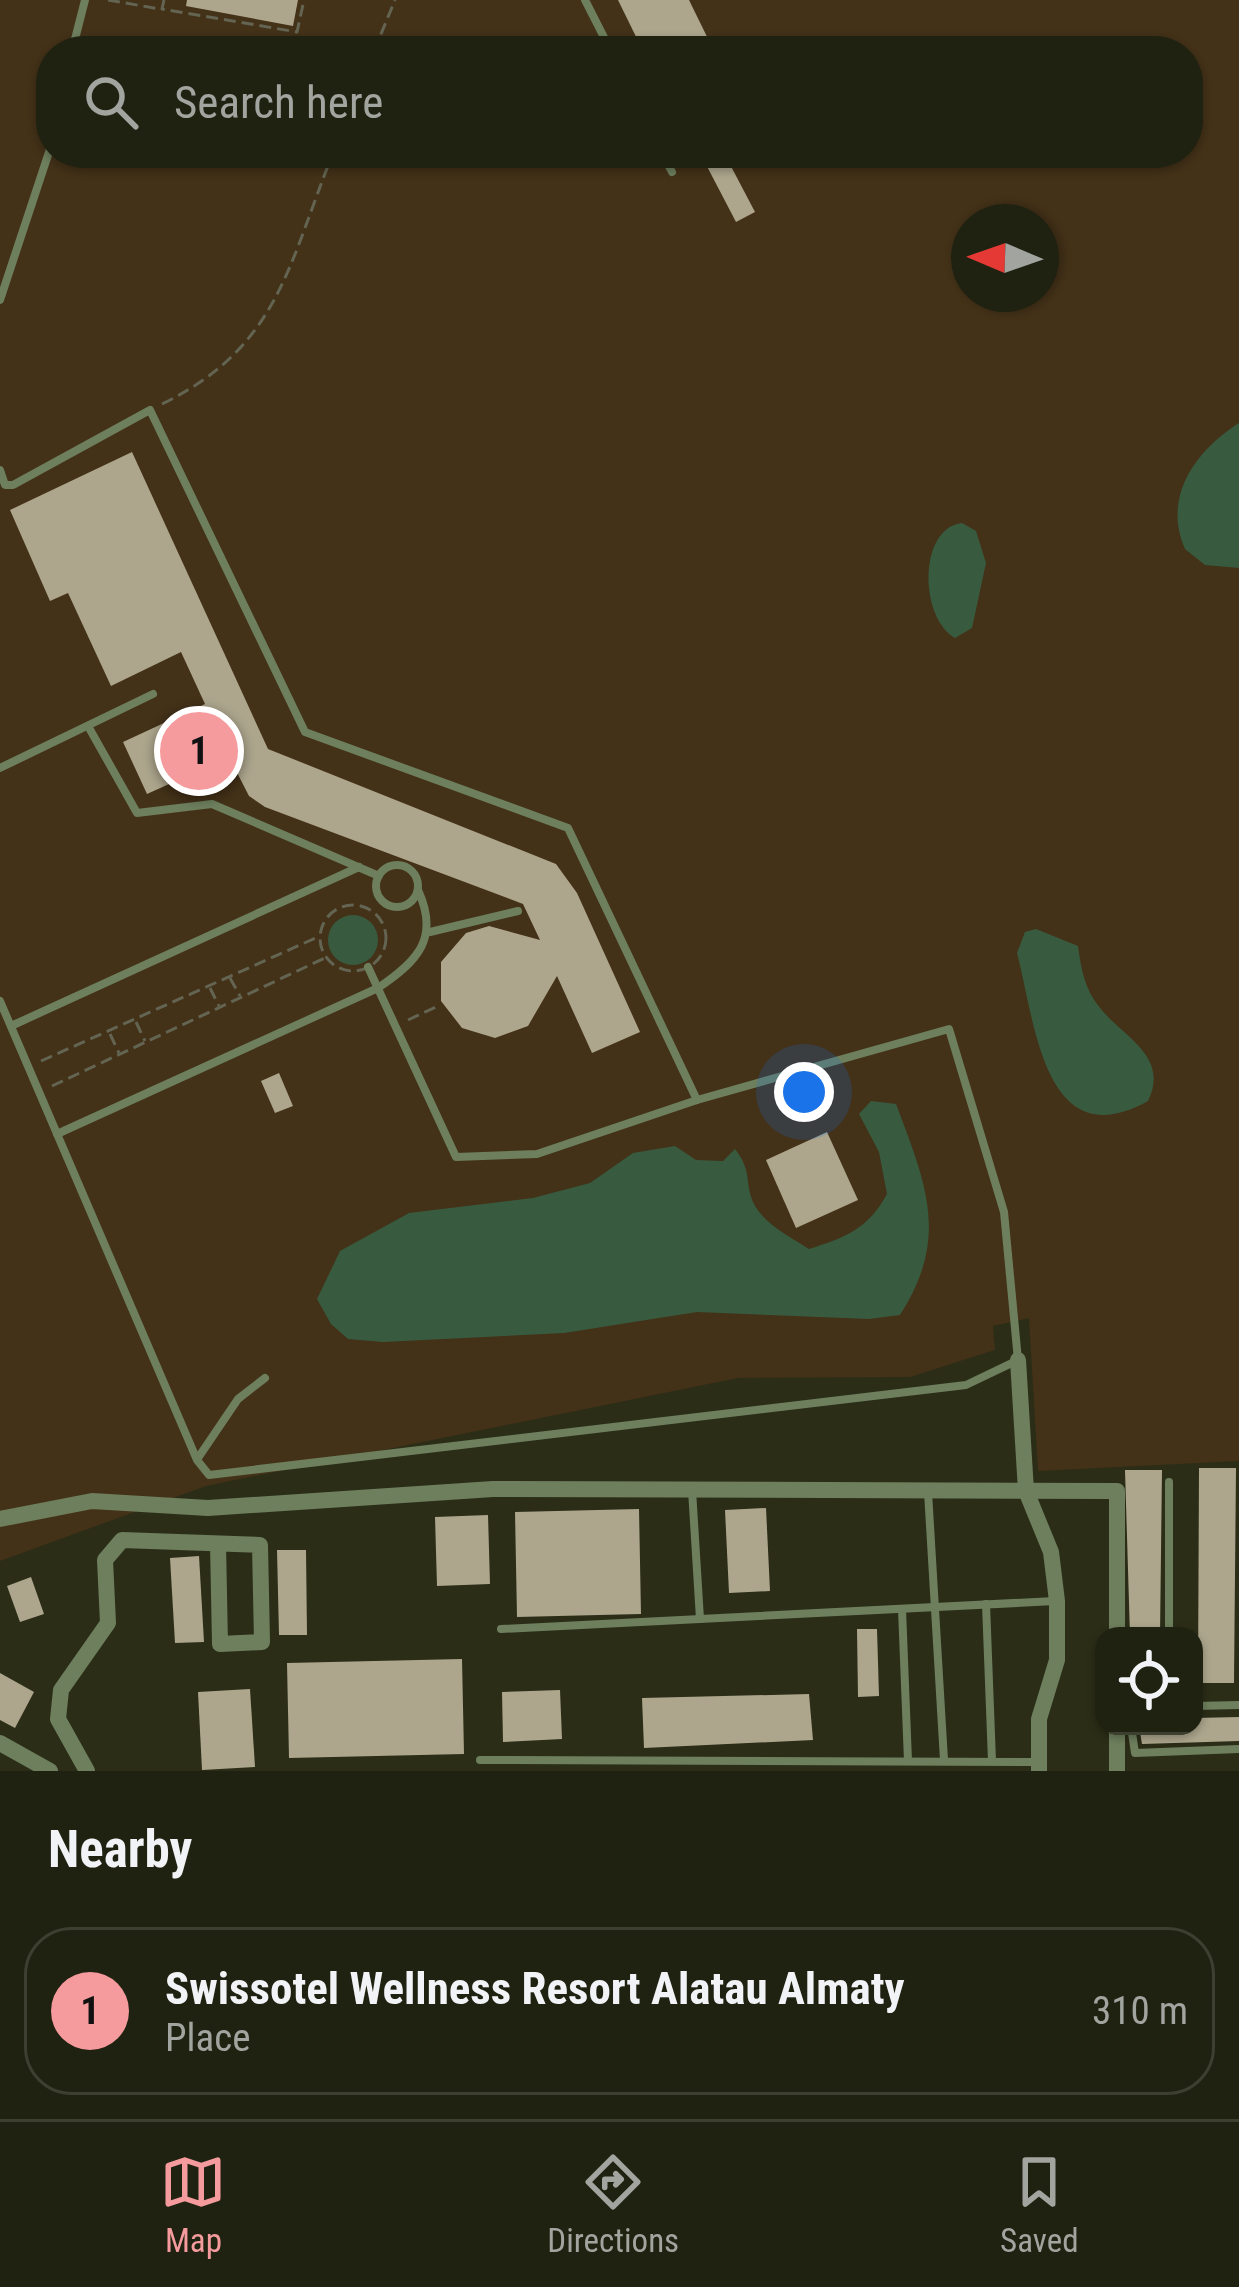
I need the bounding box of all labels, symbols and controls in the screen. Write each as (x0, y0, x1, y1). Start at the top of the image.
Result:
search box (36, 36, 1203, 168)
icon: search (78, 69, 144, 135)
text: Search here (174, 76, 383, 129)
north arrow (951, 204, 1059, 312)
pin: 1 (160, 706, 238, 796)
your location (774, 1062, 834, 1122)
map controls (1095, 1627, 1203, 1735)
button: locate (1095, 1627, 1203, 1735)
text: Nearby (48, 1820, 192, 1879)
text: Swissotel Wellness Resort Alatau Almaty (165, 1962, 905, 2015)
text: 1 (80, 1988, 100, 2034)
text: 310 m (1092, 1988, 1188, 2034)
text: Place (165, 2015, 251, 2061)
tab: Map (160, 2149, 226, 2260)
tab: Directions (547, 2149, 679, 2260)
tab: Saved (1000, 2149, 1079, 2260)

